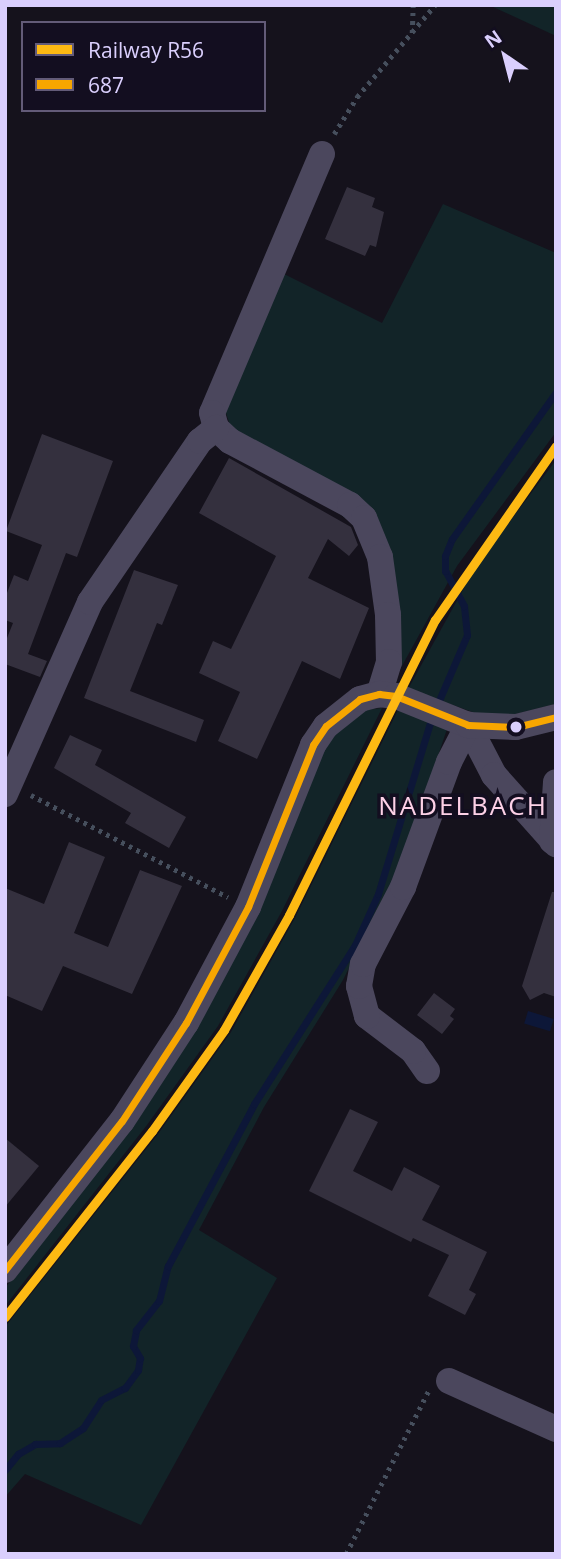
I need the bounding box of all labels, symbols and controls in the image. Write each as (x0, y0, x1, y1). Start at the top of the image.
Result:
legend (21, 21, 266, 112)
north arrow (470, 21, 540, 91)
text: N (479, 24, 507, 54)
text: Railway R56 (88, 36, 204, 64)
text: 687 (88, 71, 124, 99)
unlabelled marker (509, 720, 523, 734)
district label: NADELBACH (379, 790, 547, 822)

